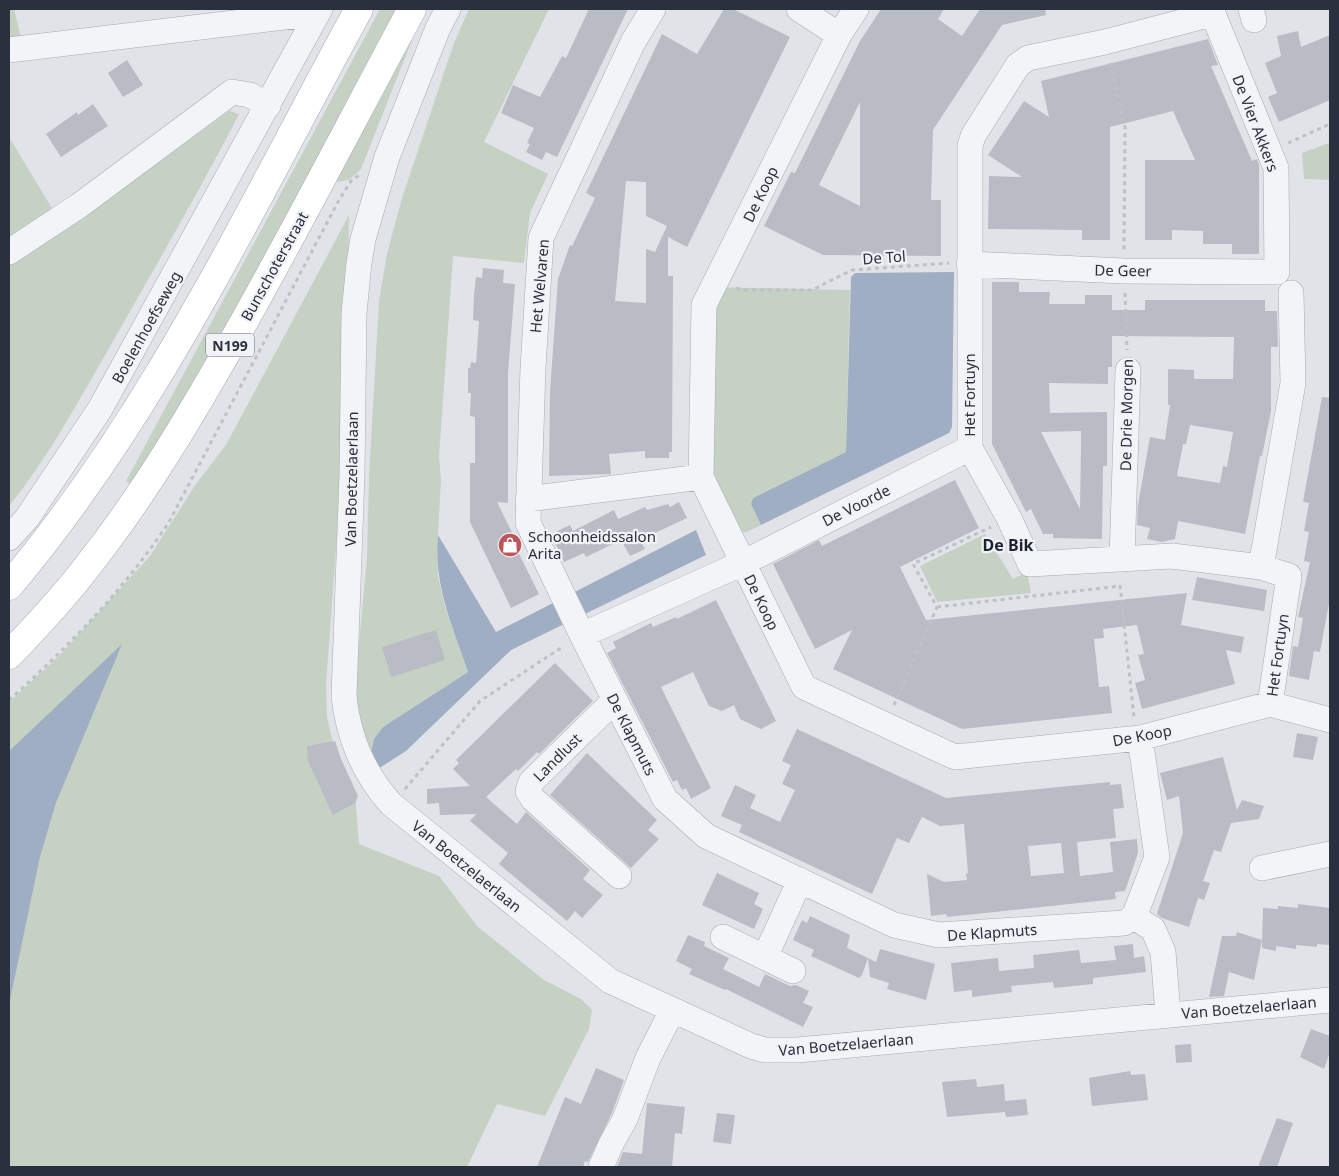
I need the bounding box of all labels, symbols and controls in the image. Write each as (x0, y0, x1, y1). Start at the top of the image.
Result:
street label: De Vier Akkers (1228, 72, 1284, 174)
street label: De Koop (738, 163, 782, 225)
street label: Bunschoterstraat (236, 207, 313, 324)
street label: Het Welvaren (525, 238, 553, 334)
street label: De Tol (862, 246, 906, 268)
street label: De Geer (1094, 260, 1152, 280)
street label: Boelenhoefseweg (107, 267, 185, 387)
road number: N199 (206, 334, 254, 356)
street label: Het Fortuyn (959, 353, 979, 437)
street label: De Drie Morgen (1115, 359, 1137, 471)
street label: Van Boetzelaerlaan (340, 411, 362, 547)
street label: De Voorde (819, 479, 893, 531)
place label: Schoonheidssalon Arita (528, 526, 656, 563)
shop icon: Schoonheidssalon Arita (497, 532, 523, 558)
district label: De Bik (983, 534, 1033, 556)
street label: De Koop (740, 571, 784, 633)
street label: Het Fortuyn (1261, 612, 1293, 698)
street label: De Klapmuts (603, 689, 661, 779)
street label: De Koop (1111, 719, 1173, 751)
street label: Landlust (529, 728, 586, 785)
street label: Van Boetzelaerlaan (408, 816, 526, 916)
street label: De Klapmuts (946, 919, 1038, 945)
street label: Van Boetzelaerlaan (1181, 991, 1317, 1023)
street label: Van Boetzelaerlaan (778, 1028, 914, 1060)

